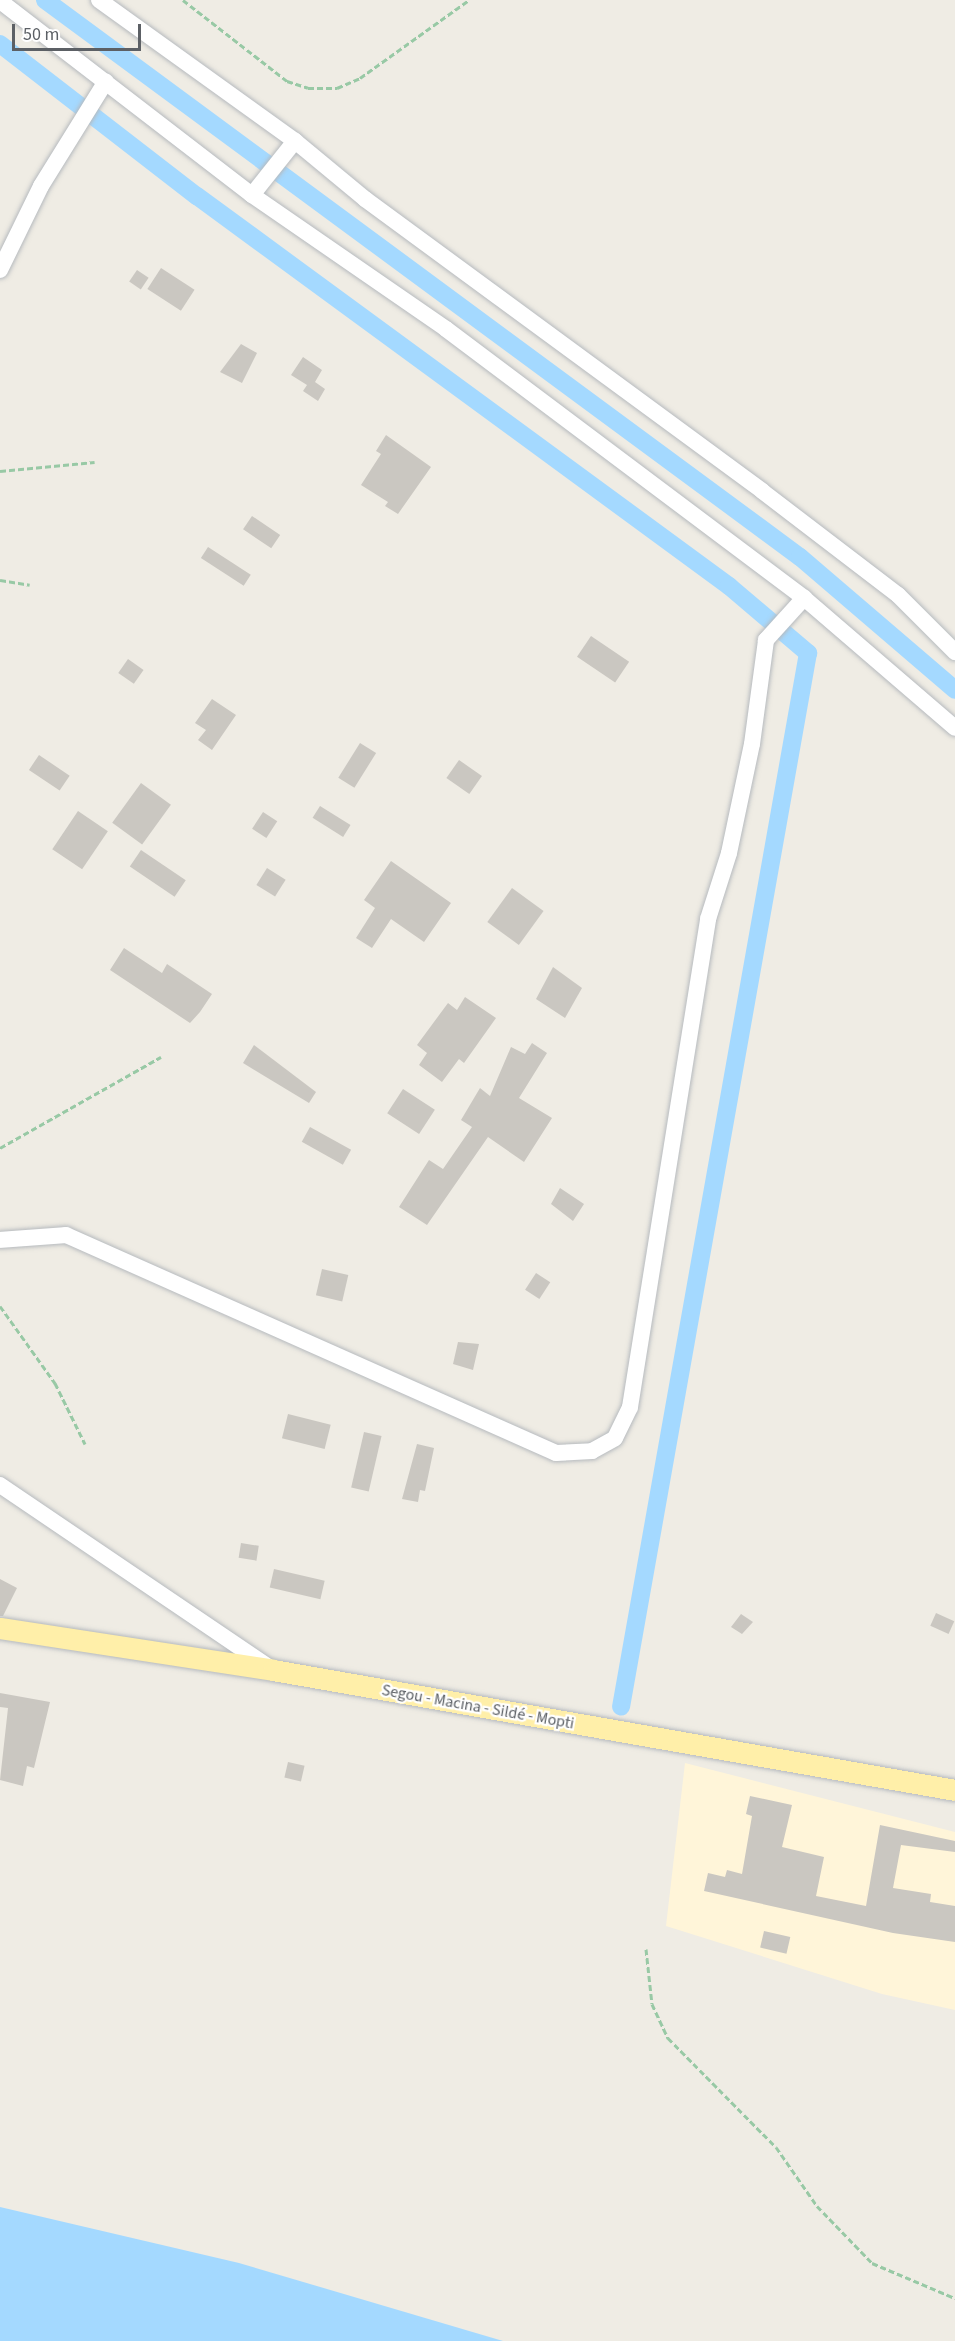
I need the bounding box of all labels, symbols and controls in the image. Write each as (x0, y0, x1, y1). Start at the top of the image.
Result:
scale bar (15, 12, 144, 50)
text: 50 m (23, 22, 59, 47)
street label: Segou - Macina - Sildé - Mopti (380, 1681, 576, 1733)

